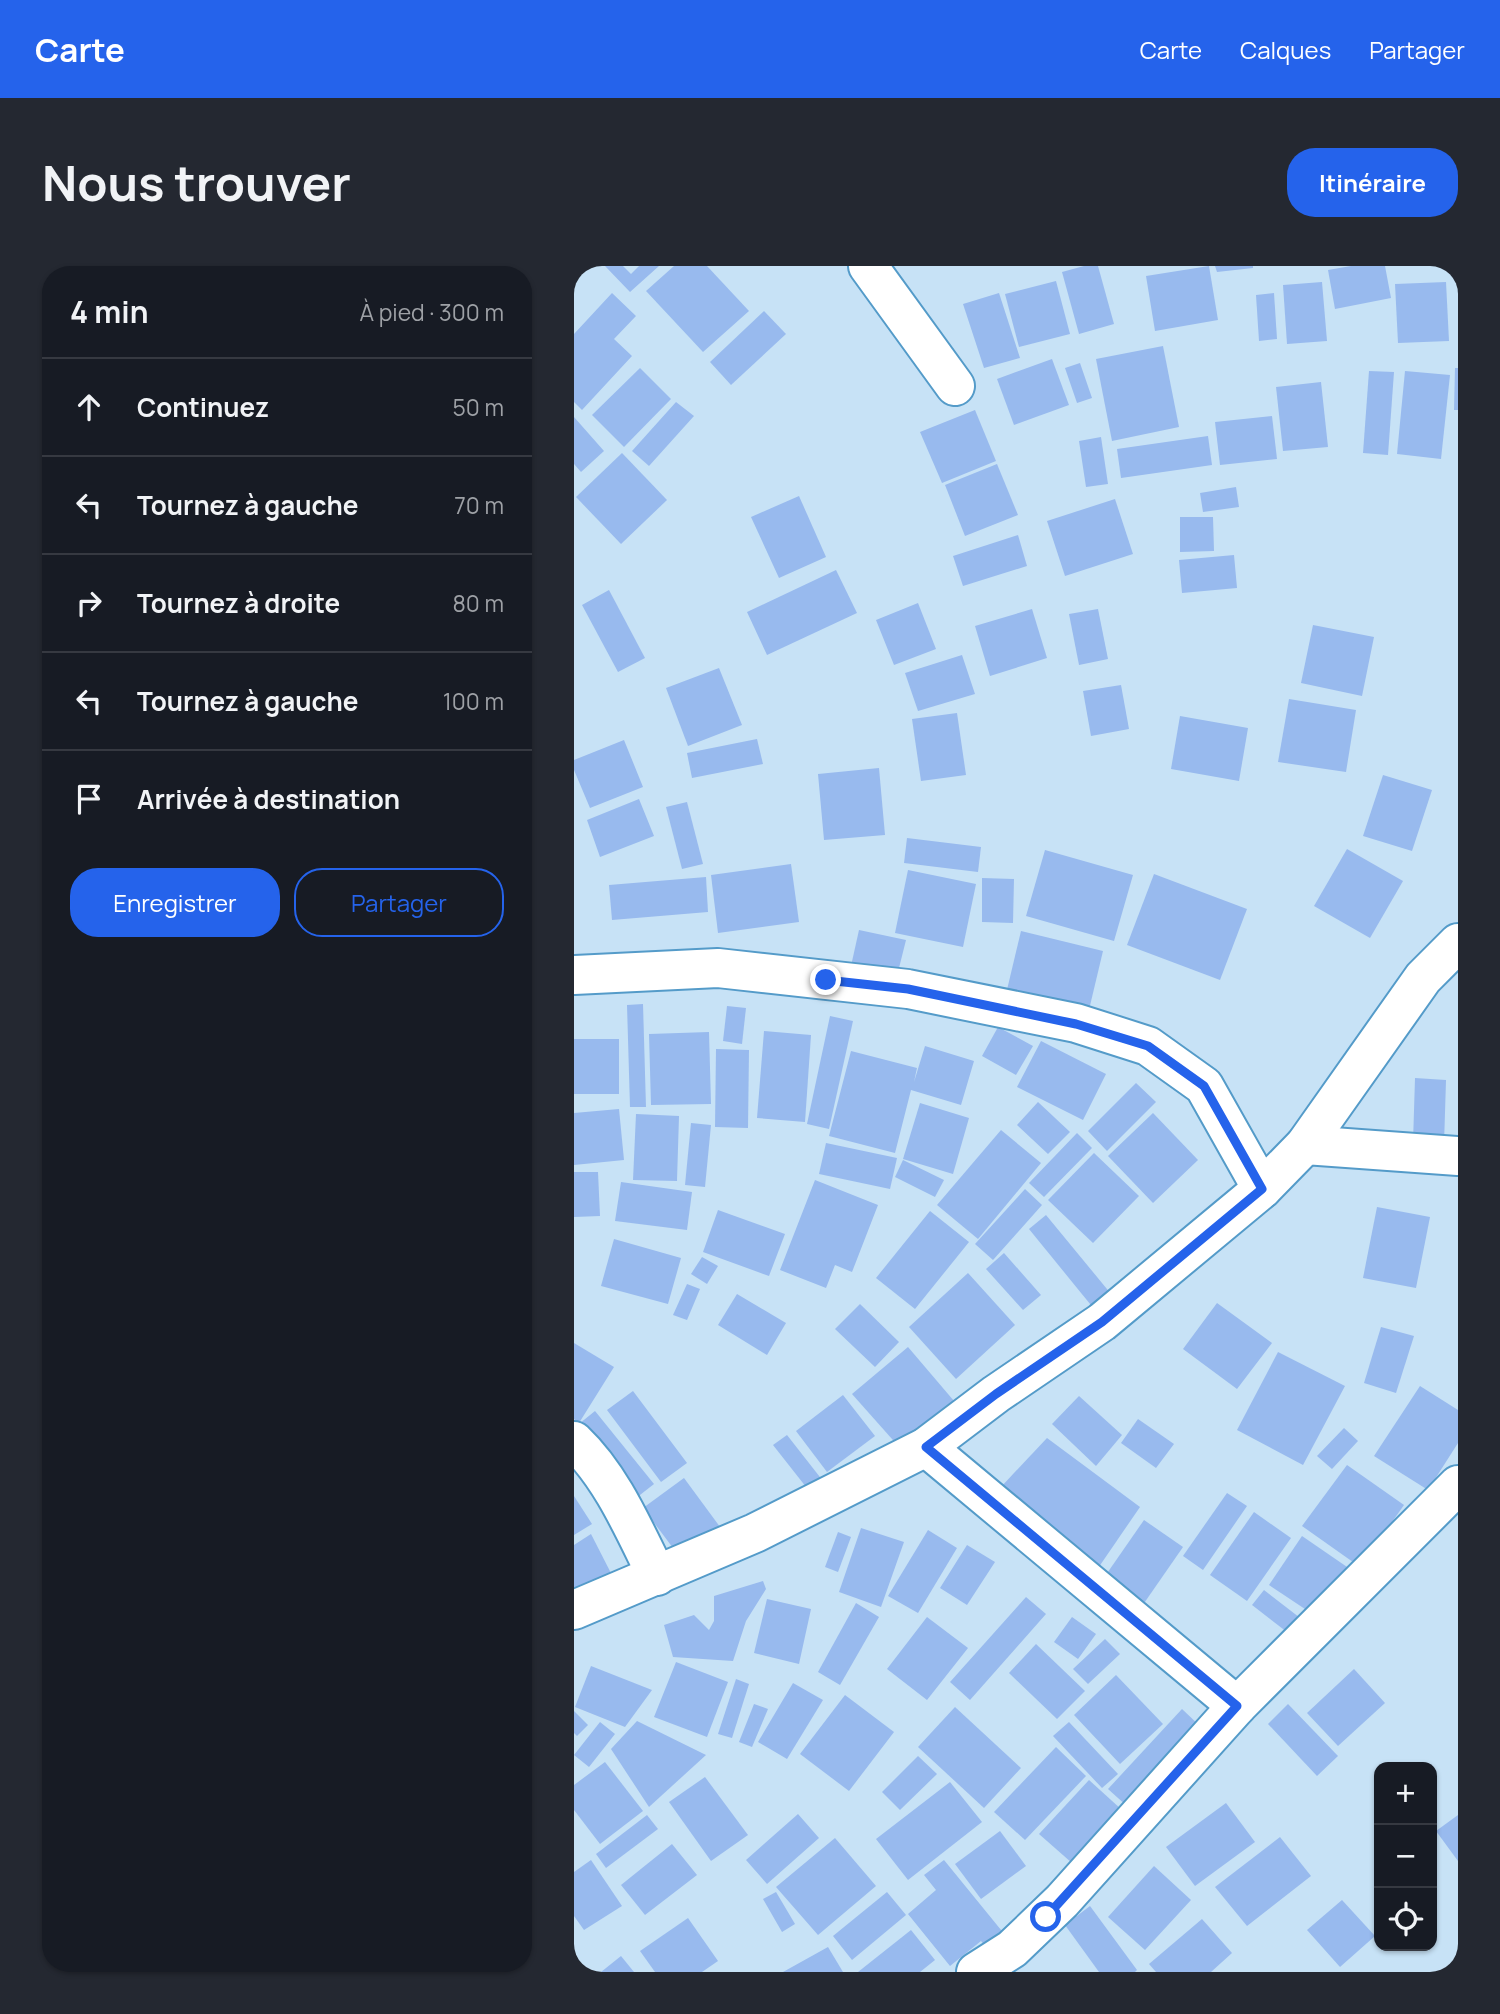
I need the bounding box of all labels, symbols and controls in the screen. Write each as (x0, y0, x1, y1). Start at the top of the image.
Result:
text: Carte (35, 27, 125, 72)
text: Carte (1140, 33, 1202, 66)
text: Calques (1240, 33, 1331, 66)
text: Partager (1369, 33, 1465, 66)
button: Itinéraire (1287, 148, 1458, 217)
text: Nous trouver (42, 149, 351, 216)
text: 4 min (70, 291, 148, 332)
text: À pied · 300 m (359, 296, 504, 328)
icon: ahead (70, 388, 108, 426)
text: Continuez (137, 389, 269, 425)
text: 50 m (453, 391, 504, 423)
icon: left (70, 486, 108, 524)
text: Tournez à gauche (137, 487, 358, 523)
text: 70 m (454, 489, 504, 521)
icon: right (70, 584, 108, 622)
text: Tournez à droite (137, 585, 340, 621)
text: 80 m (453, 587, 504, 619)
icon: left (70, 682, 108, 720)
text: Tournez à gauche (137, 683, 358, 719)
text: 100 m (443, 685, 504, 717)
icon: arrive (70, 780, 108, 818)
text: Arrivée à destination (137, 781, 400, 817)
button: Enregistrer (70, 868, 280, 937)
button: Partager (294, 868, 504, 937)
route end (810, 964, 841, 995)
map controls (1374, 1762, 1437, 1951)
button: + (1374, 1762, 1437, 1825)
button: − (1374, 1825, 1437, 1888)
button: locate (1374, 1888, 1437, 1951)
route start (1030, 1901, 1061, 1932)

